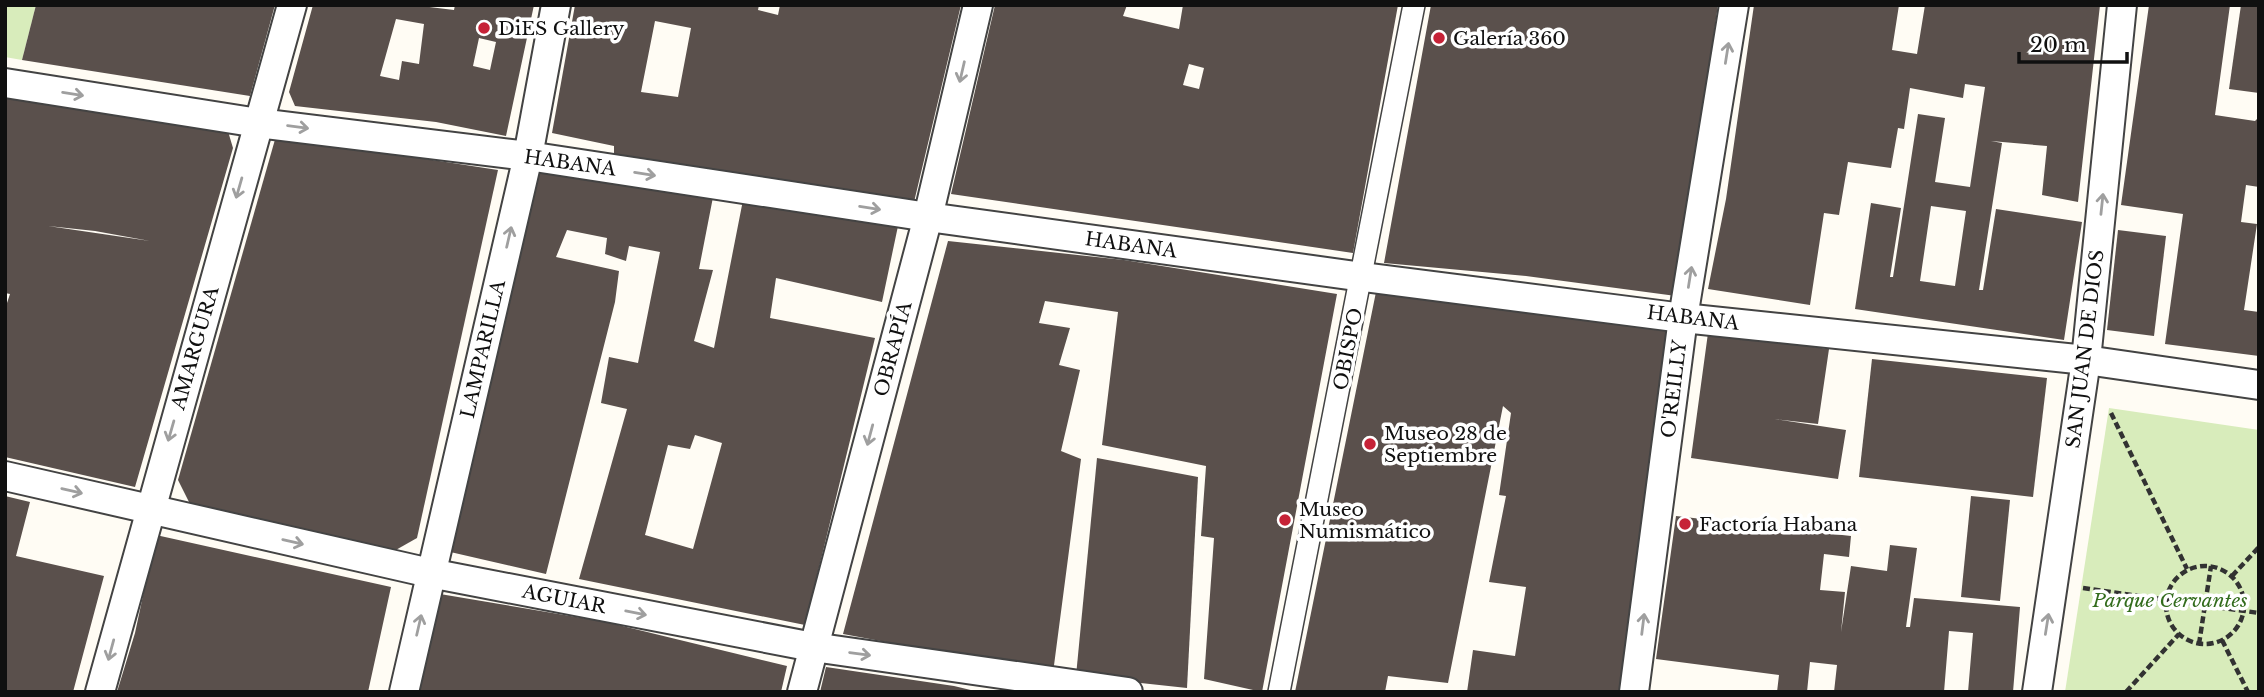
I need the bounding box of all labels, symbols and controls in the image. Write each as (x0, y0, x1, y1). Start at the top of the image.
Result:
place label: DiES Gallery (498, 17, 624, 40)
marker: DiES Gallery (476, 20, 492, 36)
scale bar (2019, 21, 2128, 65)
place label: Galería 360 (1453, 27, 1566, 50)
marker: Galería 360 (1431, 30, 1447, 46)
text: 20 m (2030, 32, 2087, 58)
one-way arrow (1721, 42, 1734, 65)
one-way arrow (955, 60, 968, 83)
one-way arrow (61, 88, 84, 101)
one-way arrow (286, 121, 309, 134)
street label: HABANA (522, 145, 618, 181)
one-way arrow (633, 168, 655, 181)
one-way arrow (232, 177, 245, 199)
one-way arrow (2095, 194, 2108, 216)
one-way arrow (858, 202, 880, 215)
one-way arrow (503, 226, 516, 248)
street label: HABANA (1083, 227, 1179, 263)
street label: SAN JUAN DE DIOS (2061, 248, 2109, 450)
one-way arrow (1684, 266, 1697, 289)
street label: LAMPARILLA (456, 277, 510, 420)
street label: AMARGURA (166, 283, 224, 413)
street label: OBRAPÍA (869, 299, 917, 399)
street label: HABANA (1646, 301, 1741, 335)
street label: OBISPO (1329, 306, 1367, 392)
street label: O'REILLY (1657, 339, 1691, 439)
one-way arrow (164, 420, 177, 442)
place label: Museo 28 de Septiembre (1384, 422, 1507, 467)
one-way arrow (863, 423, 876, 445)
marker: Museo 28 de Septiembre (1362, 436, 1378, 452)
one-way arrow (60, 485, 83, 498)
place label: Museo Numismático (1299, 498, 1431, 543)
marker: Museo Numismático (1277, 512, 1293, 528)
place label: Factoría Habana (1699, 513, 1858, 536)
marker: Factoría Habana (1677, 516, 1693, 532)
one-way arrow (282, 536, 304, 549)
street label: AGUIAR (519, 579, 609, 619)
park label: Parque Cervantes (2092, 589, 2247, 612)
one-way arrow (624, 606, 647, 620)
one-way arrow (1637, 613, 1650, 636)
one-way arrow (2041, 613, 2054, 636)
one-way arrow (412, 614, 426, 637)
one-way arrow (104, 639, 117, 661)
one-way arrow (848, 648, 871, 661)

